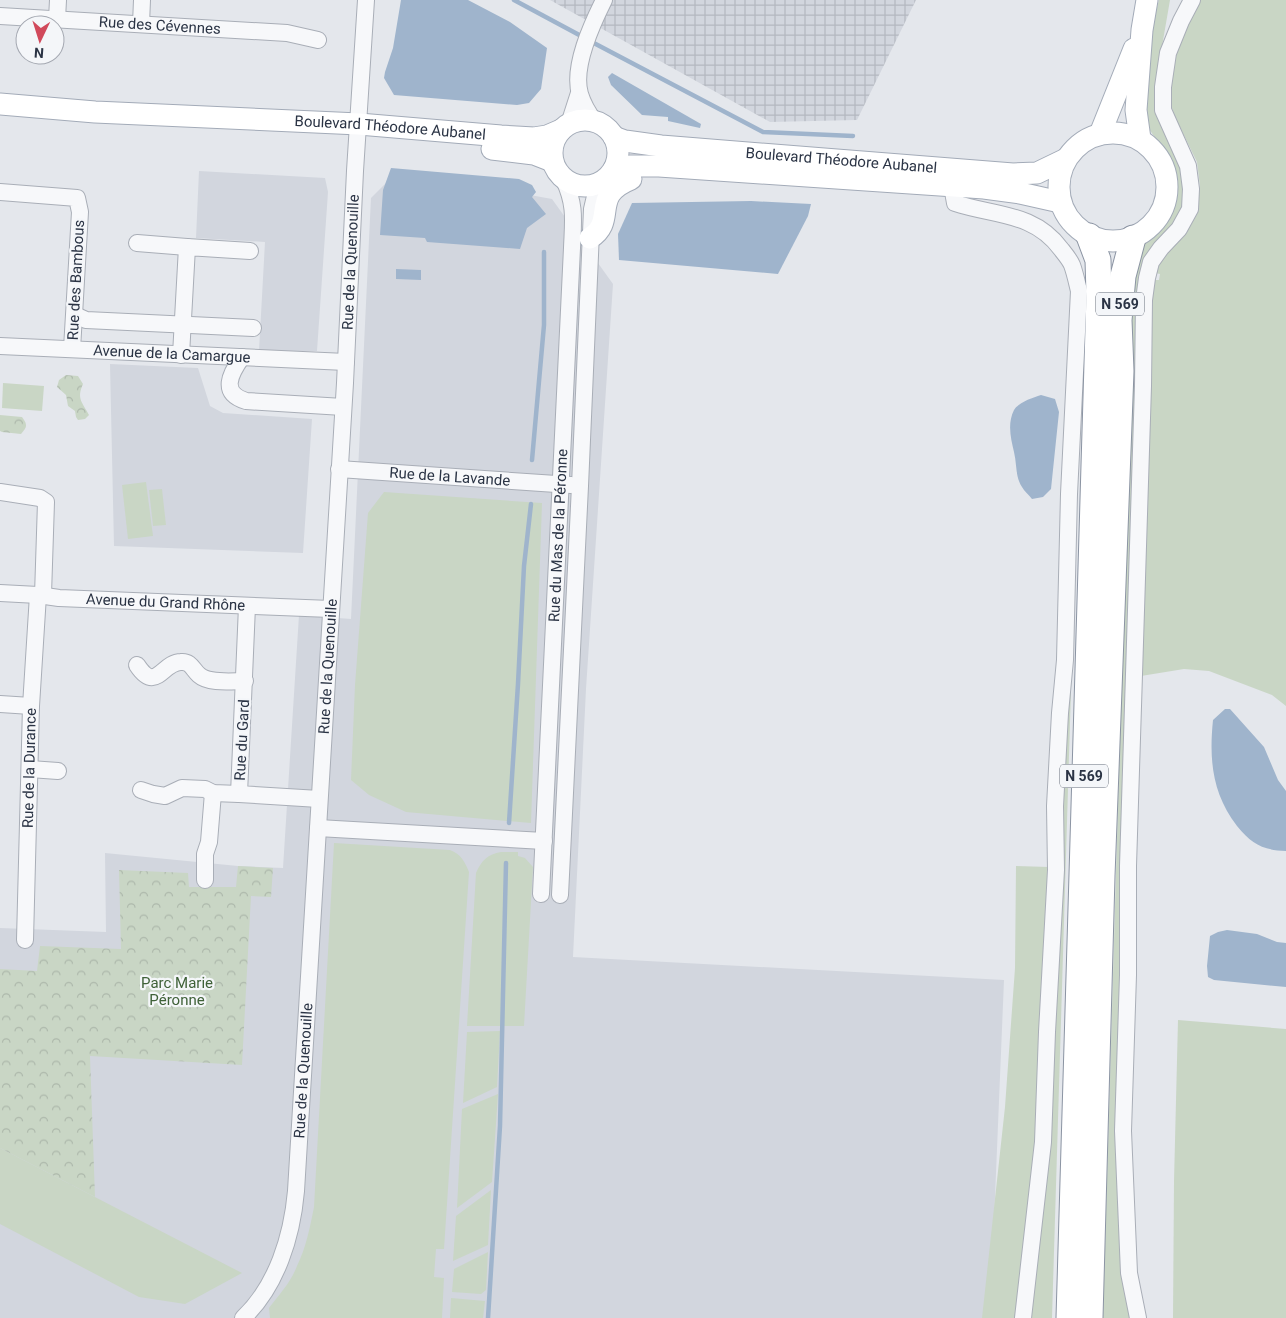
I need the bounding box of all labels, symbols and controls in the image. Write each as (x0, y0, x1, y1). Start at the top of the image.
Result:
street label: Rue des Cévennes (98, 13, 221, 38)
north arrow (15, 15, 65, 65)
text: N (34, 45, 45, 61)
street label: Boulevard Théodore Aubanel (294, 112, 487, 144)
street label: Boulevard Théodore Aubanel (745, 144, 938, 177)
street label: Rue de la Quenouille (339, 194, 363, 330)
street label: Rue des Bambous (64, 219, 88, 341)
road number: N 569 (1096, 292, 1144, 316)
street label: Avenue de la Camargue (93, 341, 251, 367)
street label: Rue du Mas de la Péronne (545, 448, 571, 623)
street label: Rue de la Lavande (389, 463, 511, 490)
street label: Avenue du Grand Rhône (86, 590, 246, 615)
street label: Rue de la Quenouille (315, 598, 341, 735)
street label: Rue du Gard (231, 699, 253, 781)
street label: Rue de la Durance (19, 708, 40, 828)
road number: N 569 (1060, 764, 1108, 788)
park label: Parc Marie Péronne (141, 974, 213, 1009)
street label: Rue de la Quenouille (290, 1003, 316, 1139)

